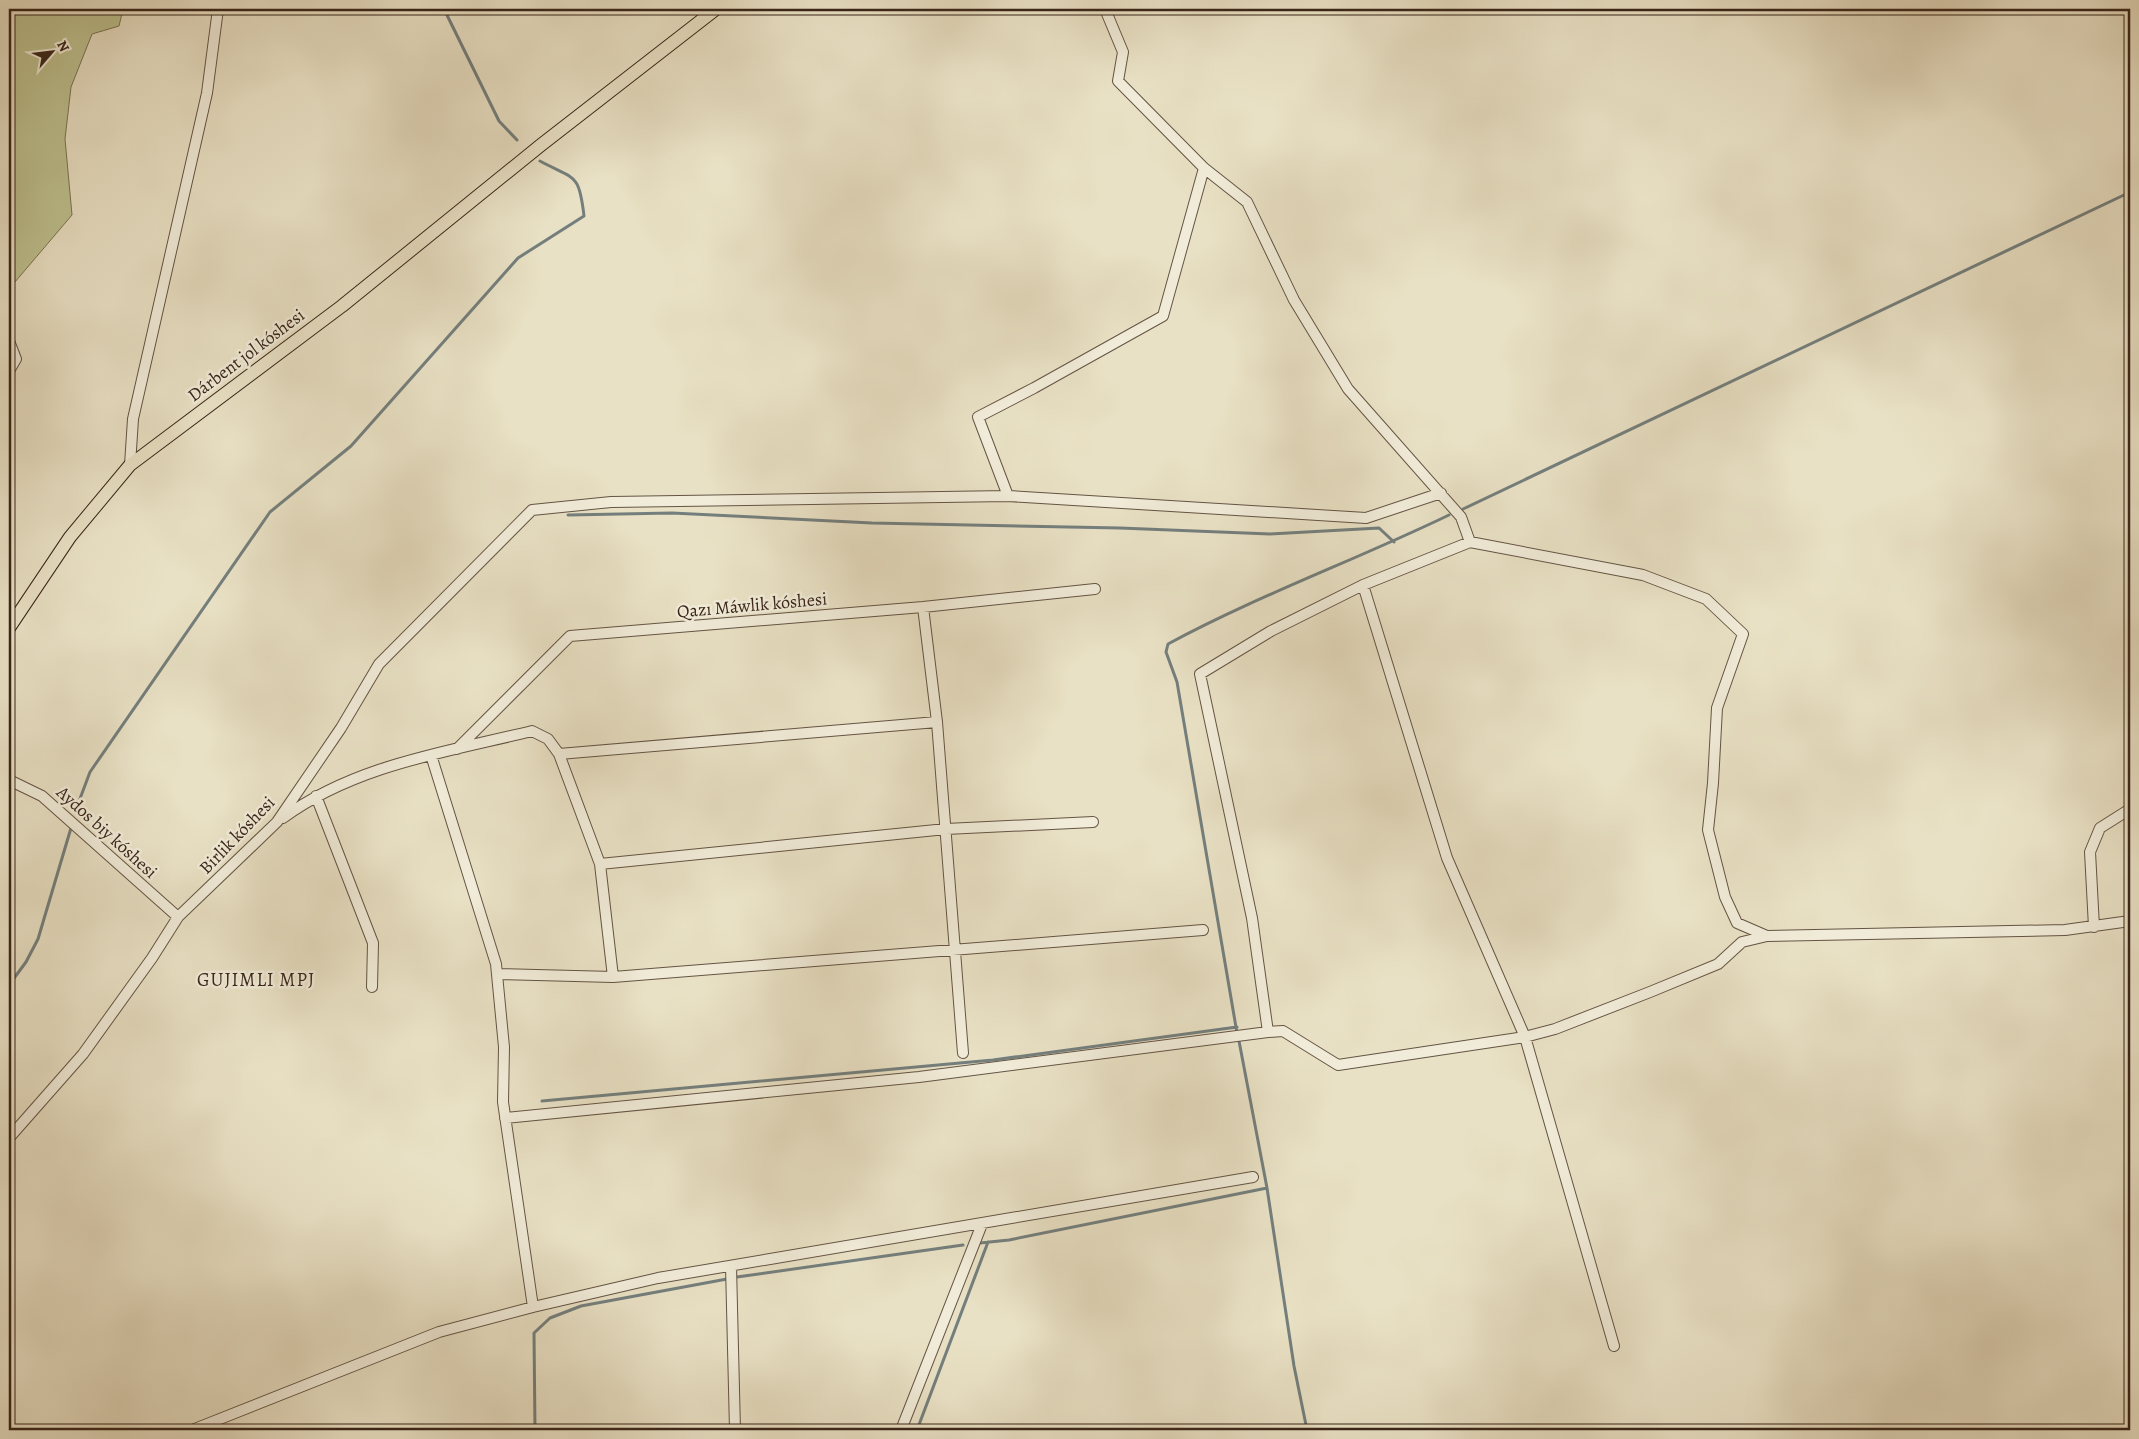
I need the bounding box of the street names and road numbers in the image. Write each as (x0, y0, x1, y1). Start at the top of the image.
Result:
street label: Dárbent jol kóshesi (183, 303, 309, 407)
street label: Qazı Máwlik kóshesi (676, 586, 828, 624)
street label: Aydos biy kóshesi (51, 780, 163, 884)
street label: Birlik kóshesi (194, 791, 280, 879)

